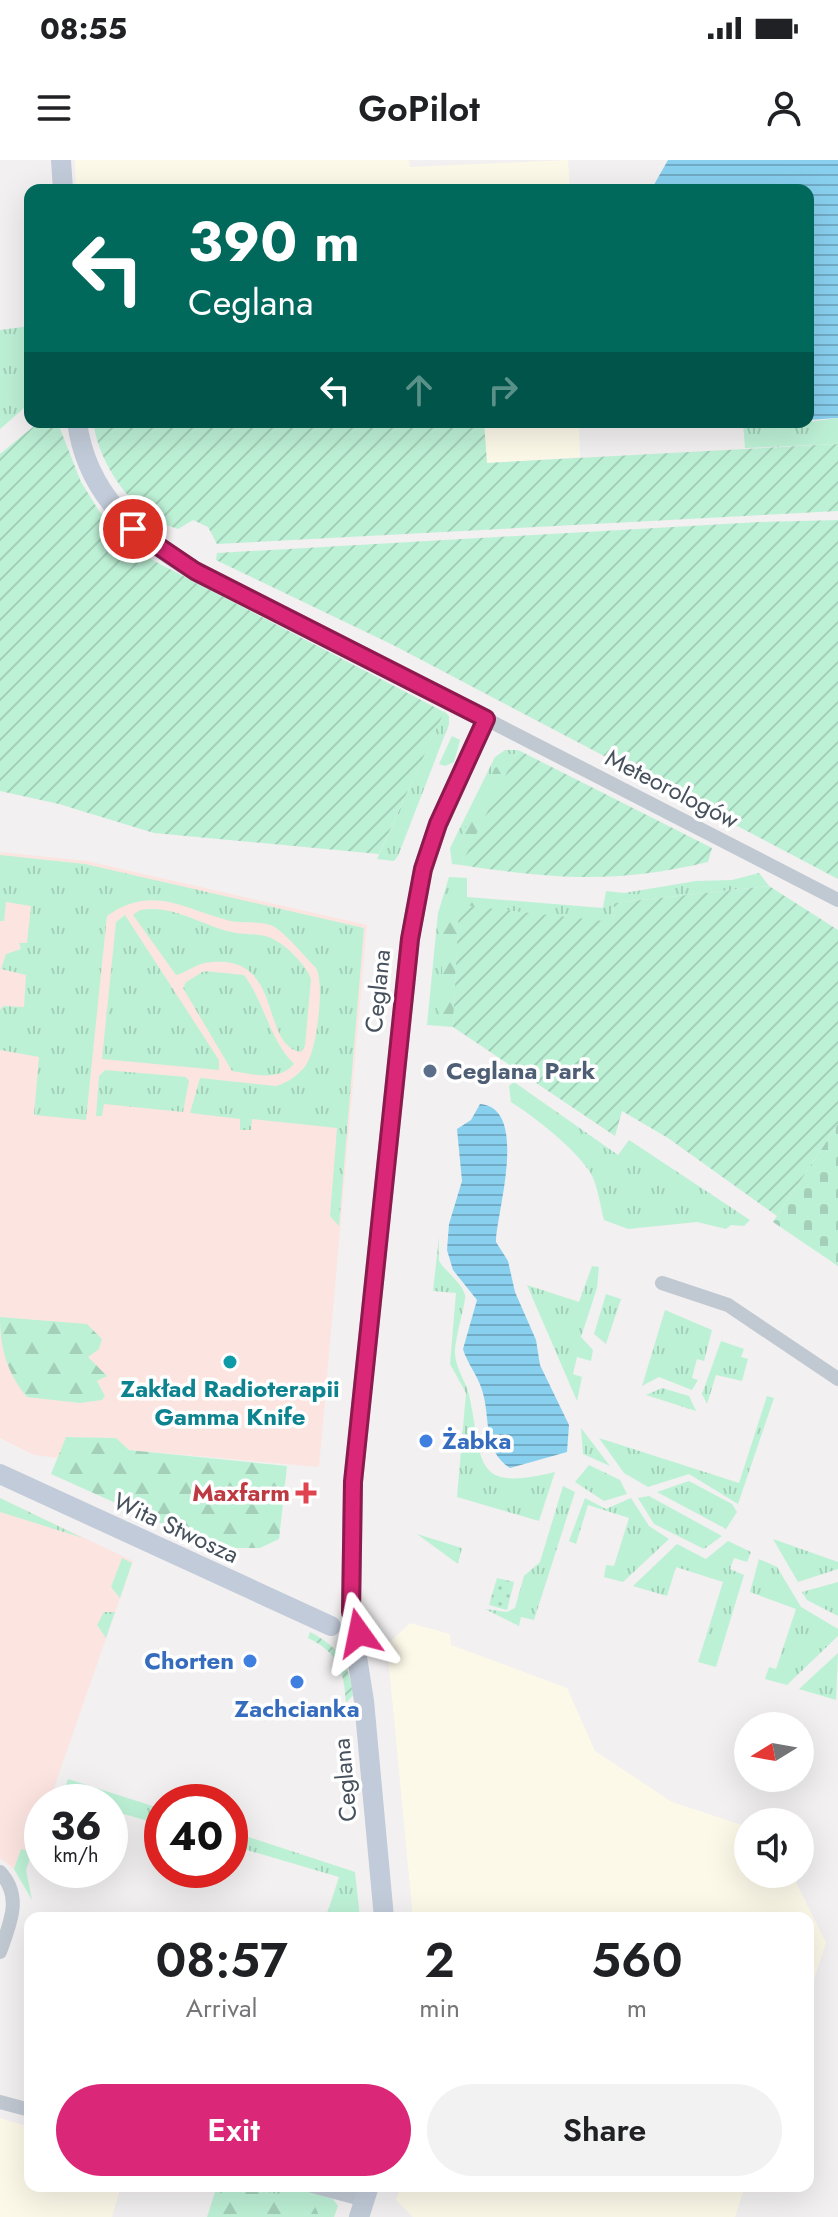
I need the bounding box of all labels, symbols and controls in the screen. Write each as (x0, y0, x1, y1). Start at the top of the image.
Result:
text: 08:55 (40, 7, 127, 50)
text: GoPilot (358, 82, 480, 134)
icon: menu (32, 86, 76, 130)
icon: person (762, 86, 806, 130)
text: 390 m (188, 201, 360, 282)
icon: left (56, 216, 160, 320)
text: Ceglana (188, 276, 314, 328)
icon: left (313, 368, 357, 412)
icon: ahead (397, 368, 441, 412)
icon: right (481, 368, 525, 412)
pin (99, 495, 167, 563)
icon: arrive (111, 507, 155, 551)
street label: Meteorologów (600, 740, 746, 837)
street label: Ceglana (356, 947, 399, 1034)
place label: Ceglana Park (446, 1053, 596, 1088)
marker: Ceglana Park (421, 1062, 439, 1080)
marker: Zakład Radioterapii Gamma Knife (221, 1353, 239, 1371)
place label: Zakład Radioterapii Gamma Knife (120, 1371, 340, 1434)
place label: Żabka (442, 1423, 511, 1458)
marker: Żabka (417, 1432, 435, 1450)
place label: Maxfarm (192, 1475, 290, 1510)
street label: Wita Stwosza (108, 1483, 245, 1572)
marker: Maxfarm (297, 1484, 315, 1502)
position arrow (317, 1591, 401, 1675)
place label: Chorten (144, 1643, 234, 1678)
marker: Chorten (241, 1652, 259, 1670)
marker: Zachcianka (288, 1673, 306, 1691)
place label: Zachcianka (234, 1691, 360, 1726)
north arrow (734, 1712, 814, 1792)
map controls (734, 1712, 814, 1888)
street label: Ceglana (323, 1737, 366, 1823)
speed limit sign: 40 (144, 1784, 248, 1888)
text: 36 (50, 1797, 102, 1855)
button: sound (734, 1808, 814, 1888)
text: km/h (53, 1841, 99, 1870)
text: 08:57 (155, 1926, 288, 1995)
text: 2 (424, 1926, 455, 1995)
text: 560 (591, 1926, 683, 1995)
text: Arrival (186, 1989, 257, 2027)
text: min (419, 1989, 460, 2027)
text: m (627, 1989, 647, 2027)
button: Exit (56, 2084, 411, 2176)
button: Share (427, 2084, 782, 2176)

